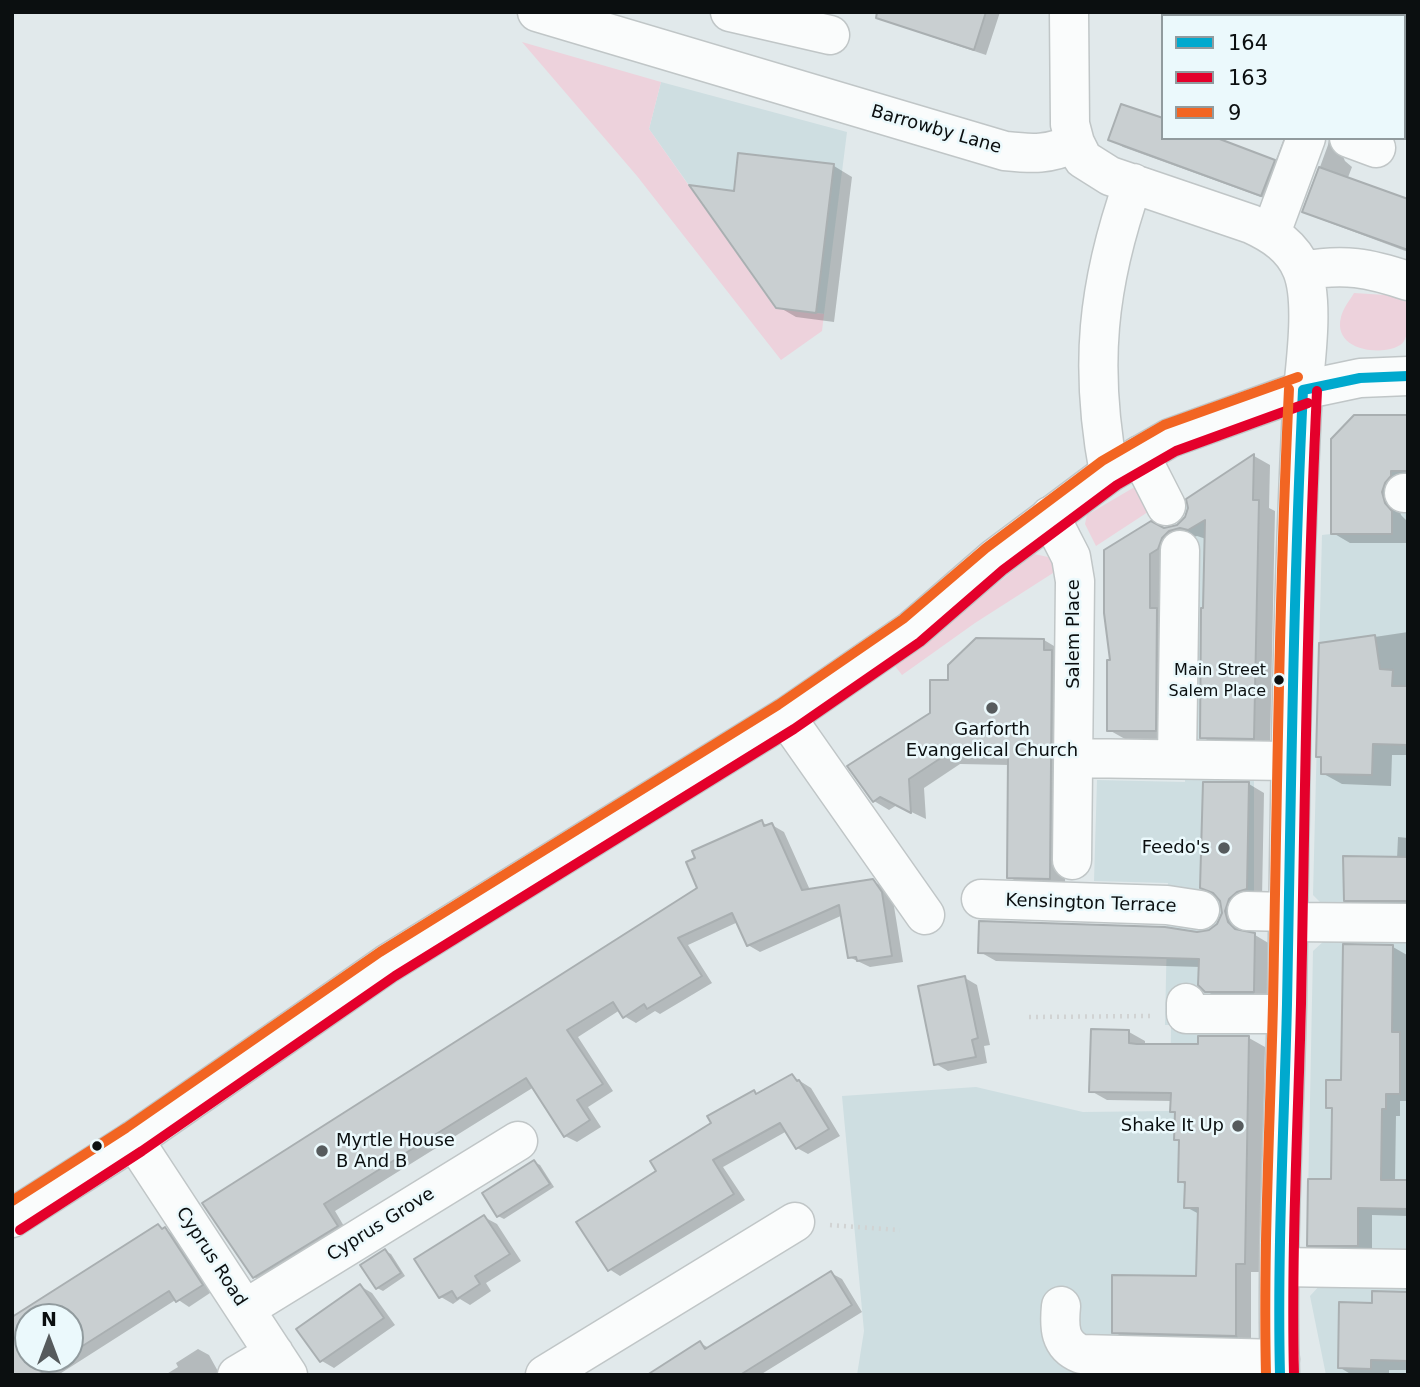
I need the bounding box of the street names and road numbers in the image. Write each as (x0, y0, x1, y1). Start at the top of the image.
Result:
street label: Barrowby Lane (868, 101, 1004, 159)
street label: Salem Place (1063, 579, 1085, 689)
street label: Kensington Terrace (1005, 890, 1177, 918)
street label: Cyprus Grove (323, 1183, 439, 1267)
street label: Cyprus Road (171, 1203, 251, 1311)

